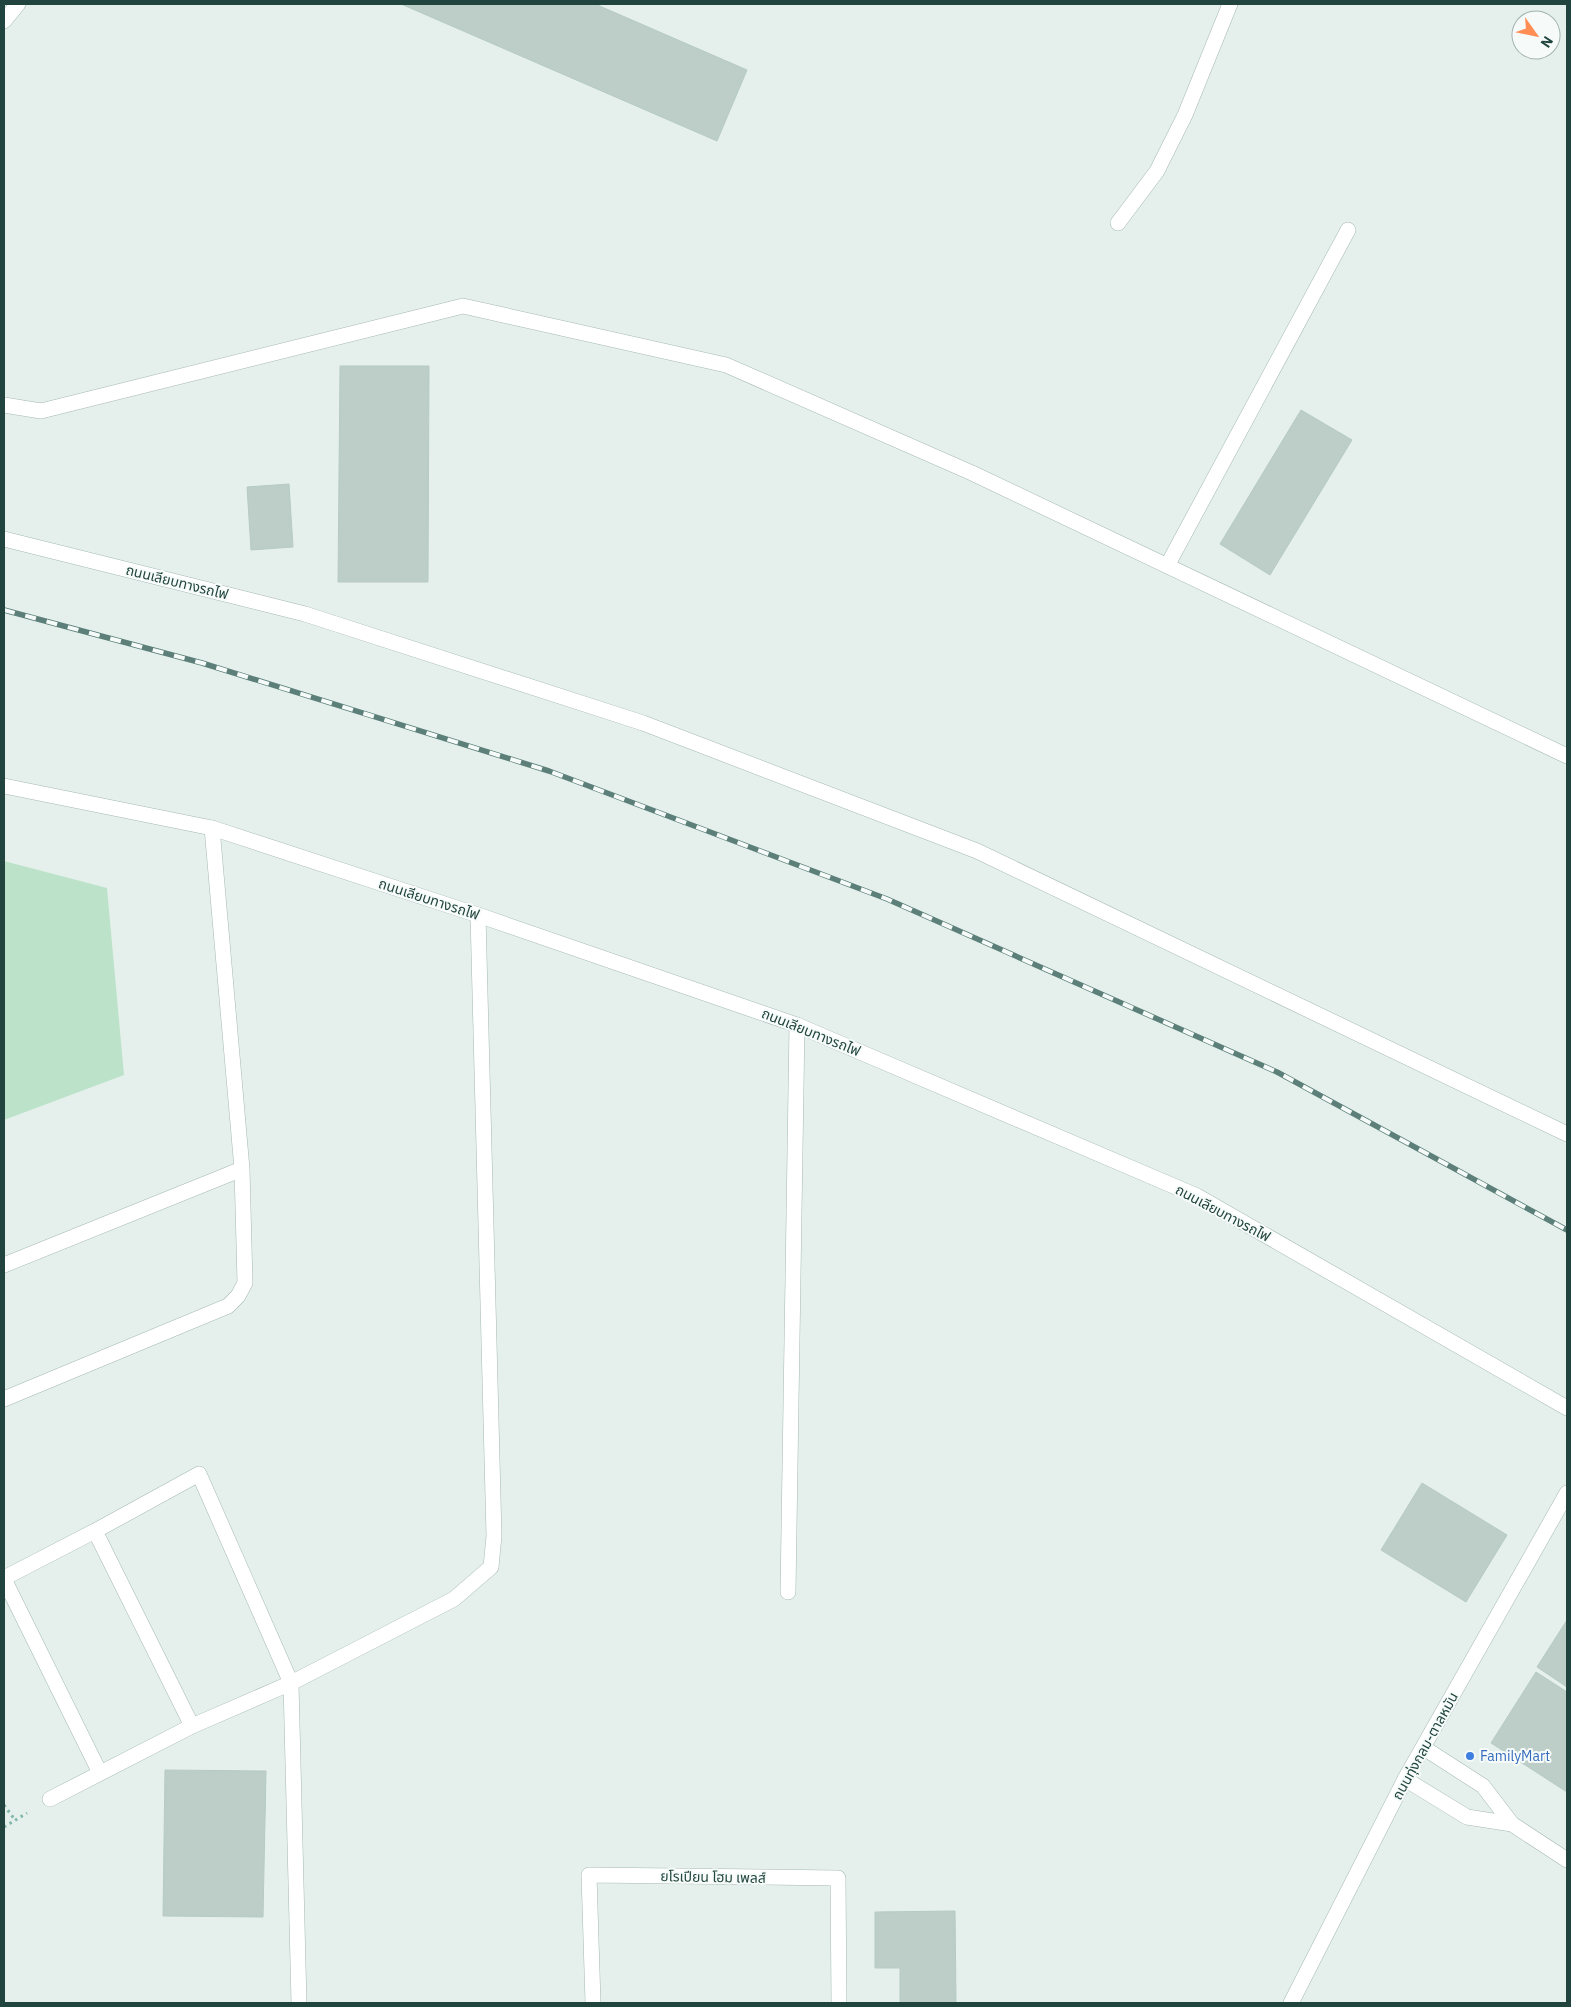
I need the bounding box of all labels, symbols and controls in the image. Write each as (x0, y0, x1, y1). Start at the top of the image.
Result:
north arrow (1511, 10, 1561, 60)
text: N (1537, 33, 1557, 51)
street label: ถนนเลียบทางรถไฟ (124, 561, 230, 604)
street label: ถนนเลียบทางรถไฟ (376, 874, 482, 924)
street label: ถนนเลียบทางรถไฟ (759, 1004, 863, 1060)
street label: ถนนเลียบทางรถไฟ (1172, 1180, 1274, 1246)
street label: ถนนทุ่งกลม-ตาลหมัน (1388, 1689, 1462, 1803)
place label: FamilyMart (1480, 1747, 1550, 1765)
marker: FamilyMart (1464, 1750, 1476, 1762)
street label: ยโรเปียน โฮม เพลส์ (660, 1867, 766, 1887)

